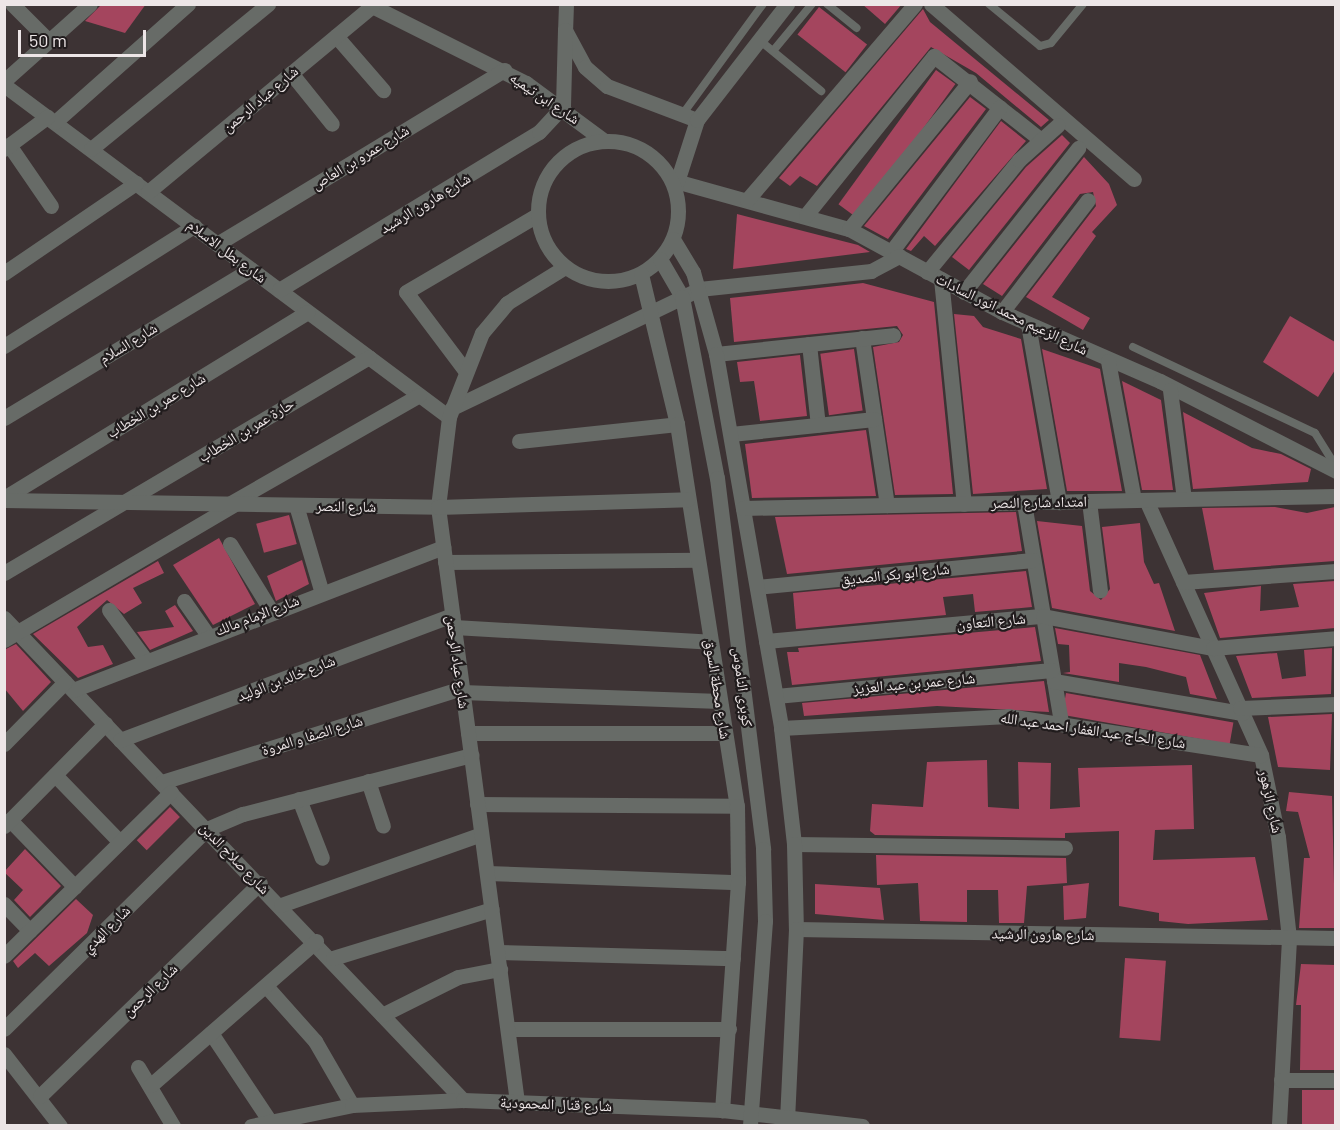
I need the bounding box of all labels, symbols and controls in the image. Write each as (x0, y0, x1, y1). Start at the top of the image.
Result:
scale bar (21, 18, 148, 56)
text: 50 m (29, 29, 67, 51)
street label: شارع عباد الرحمن (218, 62, 302, 136)
street label: شارع ابن تيميه (507, 68, 583, 128)
street label: شارع عمرو بن العاص (308, 121, 412, 193)
street label: شارع هارون الرشيد (376, 169, 474, 237)
street label: شارع بطل الاسلام (184, 215, 270, 287)
street label: شارع الزعيم محمد انور السادات (933, 269, 1091, 359)
street label: شارع السلام (96, 319, 160, 367)
street label: شارع عمر بن الخطاب (103, 368, 209, 442)
street label: حارة عمر بن الخطاب (195, 394, 297, 466)
street label: امتداد شارع النصر (991, 492, 1087, 512)
street label: شارع النصر (316, 496, 376, 516)
street label: شارع ابو بكر الصديق (840, 559, 950, 589)
street label: شارع الإمام مالك (212, 591, 302, 639)
street label: شارع التعاون (956, 609, 1026, 633)
street label: شارع عباد الرحمن (443, 614, 473, 710)
street label: شارع محطة السوق (701, 638, 735, 740)
street label: كوبرى الناموس (729, 646, 757, 728)
street label: شارع خالد بن الوليد (234, 651, 338, 705)
street label: شارع عمر بن عبد العزيز (852, 669, 976, 697)
street label: شارع الحاج عبد الغفار احمد عبد الله (999, 708, 1187, 752)
street label: شارع الصفا و المروة (259, 711, 365, 759)
street label: شارع الزهور (1255, 767, 1287, 835)
street label: شارع صلاح الدين (196, 818, 274, 898)
street label: شارع الهدي (78, 901, 134, 957)
street label: شارع هارون الرشيد (991, 924, 1095, 944)
street label: شارع الرحمن (119, 960, 181, 1020)
street label: شارع قنال المحمودية (500, 1093, 612, 1115)

